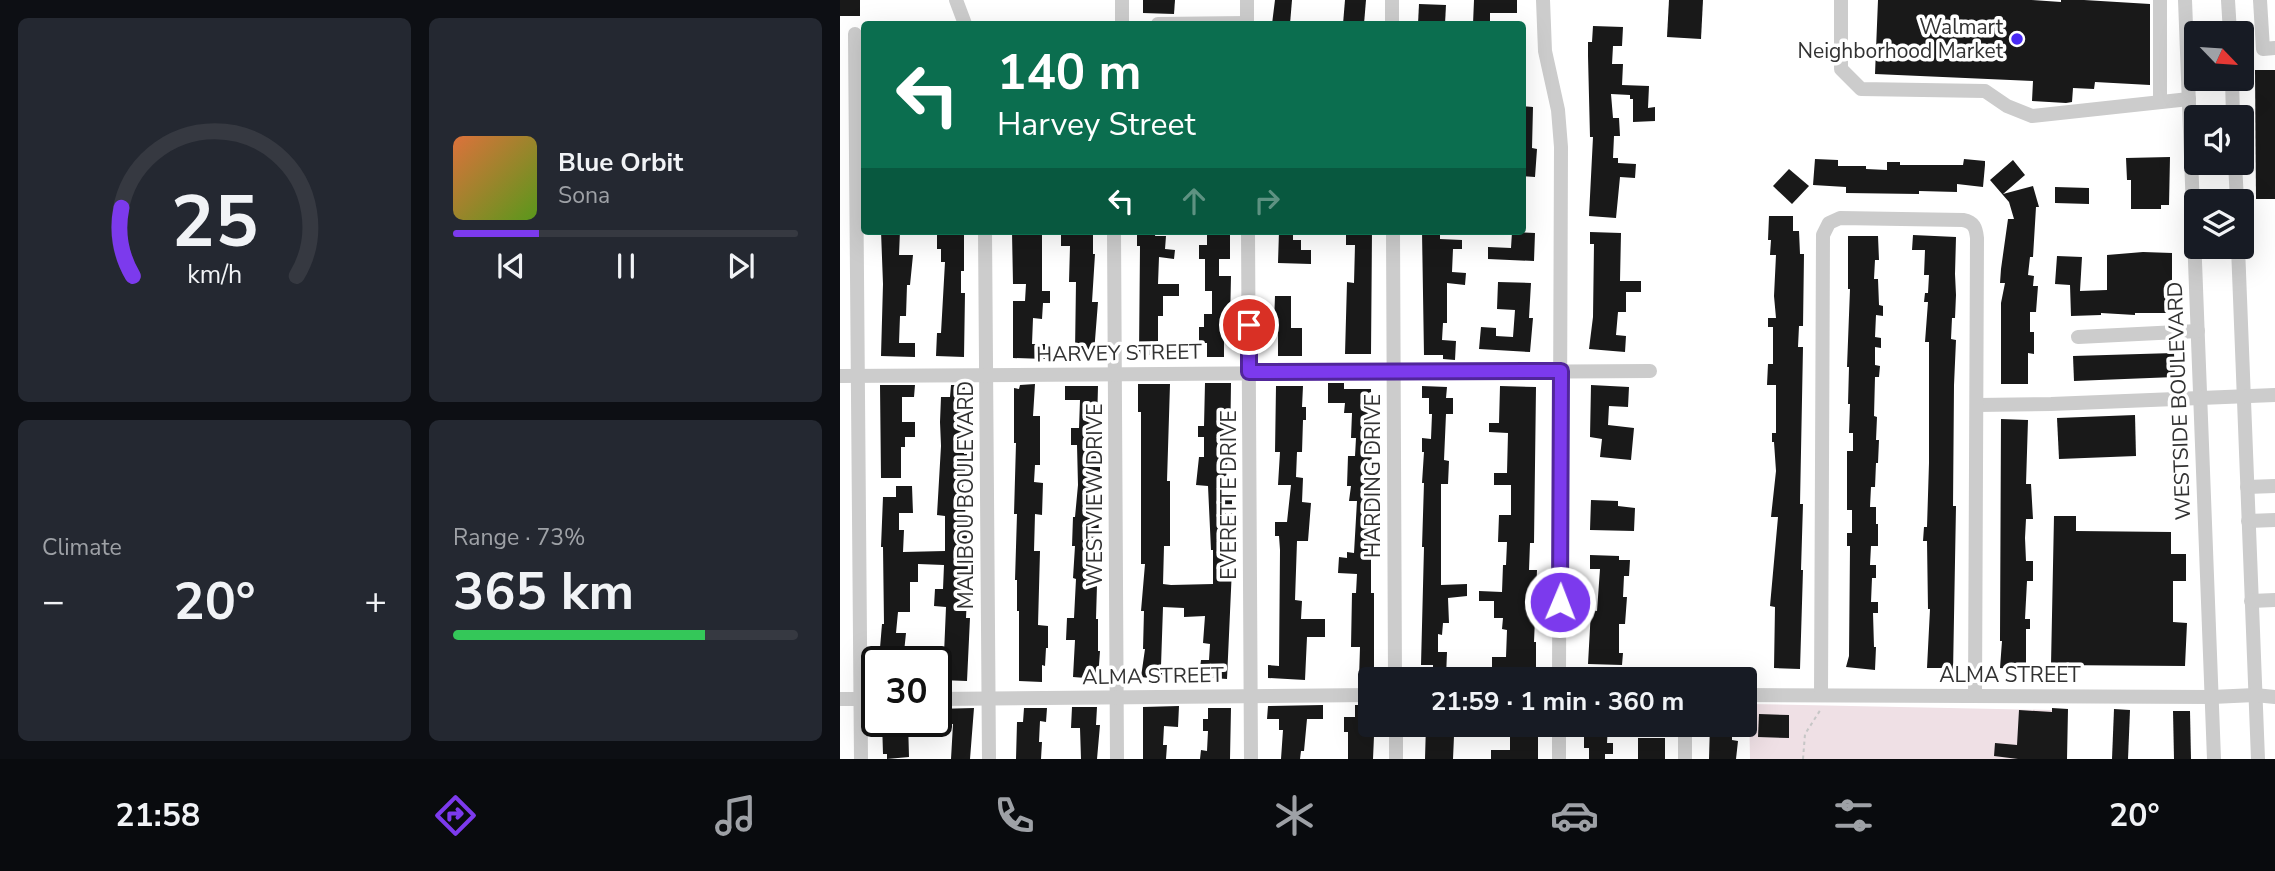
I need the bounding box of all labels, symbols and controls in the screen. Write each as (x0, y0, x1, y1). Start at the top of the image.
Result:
place label: Walmart Neighborhood Market (1797, 13, 2004, 65)
north arrow (2184, 21, 2254, 91)
map controls (2184, 21, 2254, 259)
marker: Walmart Neighborhood Market (2009, 31, 2025, 47)
text: 140 m (997, 39, 1141, 106)
icon: left (882, 49, 973, 140)
text: Harvey Street (997, 103, 1196, 146)
button: sound (2184, 105, 2254, 175)
text: Blue Orbit (558, 145, 683, 180)
text: 25 (171, 173, 258, 273)
text: Sona (558, 180, 610, 211)
icon: left (1102, 182, 1140, 220)
icon: ahead (1175, 182, 1213, 220)
icon: right (1248, 182, 1286, 220)
button: layers (2184, 189, 2254, 259)
icon: previous (492, 247, 530, 285)
icon: pause (607, 247, 645, 285)
icon: next (722, 247, 760, 285)
text: km/h (187, 258, 242, 292)
street label: WESTSIDE BOULEVARD (2161, 281, 2197, 521)
pin (1219, 295, 1279, 355)
icon: arrive (1230, 306, 1268, 344)
street label: HARVEY STREET (1036, 338, 1202, 368)
street label: MALIBOU BOULEVARD (952, 381, 980, 609)
street label: HARDING DRIVE (1359, 394, 1387, 558)
street label: WESTVIEW DRIVE (1081, 404, 1109, 586)
street label: EVERETTE DRIVE (1215, 410, 1243, 580)
text: Range · 73% (453, 522, 585, 553)
text: Climate (42, 532, 122, 563)
text: 365 km (453, 556, 634, 627)
position arrow (1523, 565, 1597, 639)
text: 20° (173, 566, 256, 637)
text: − (42, 576, 65, 627)
text: + (364, 576, 387, 627)
speed limit sign: 30 (861, 646, 952, 737)
street label: ALMA STREET (1082, 661, 1224, 691)
street label: ALMA STREET (1939, 661, 2081, 689)
text: 21:59 · 1 min · 360 m (1431, 684, 1684, 719)
icon: directions (431, 791, 480, 840)
icon: music (711, 791, 760, 840)
icon: phone (990, 791, 1039, 840)
icon: climate (1270, 791, 1319, 840)
icon: car (1550, 791, 1599, 840)
icon: filters (1829, 791, 1878, 840)
text: 21:58 (115, 794, 200, 837)
text: 20° (2109, 794, 2160, 837)

